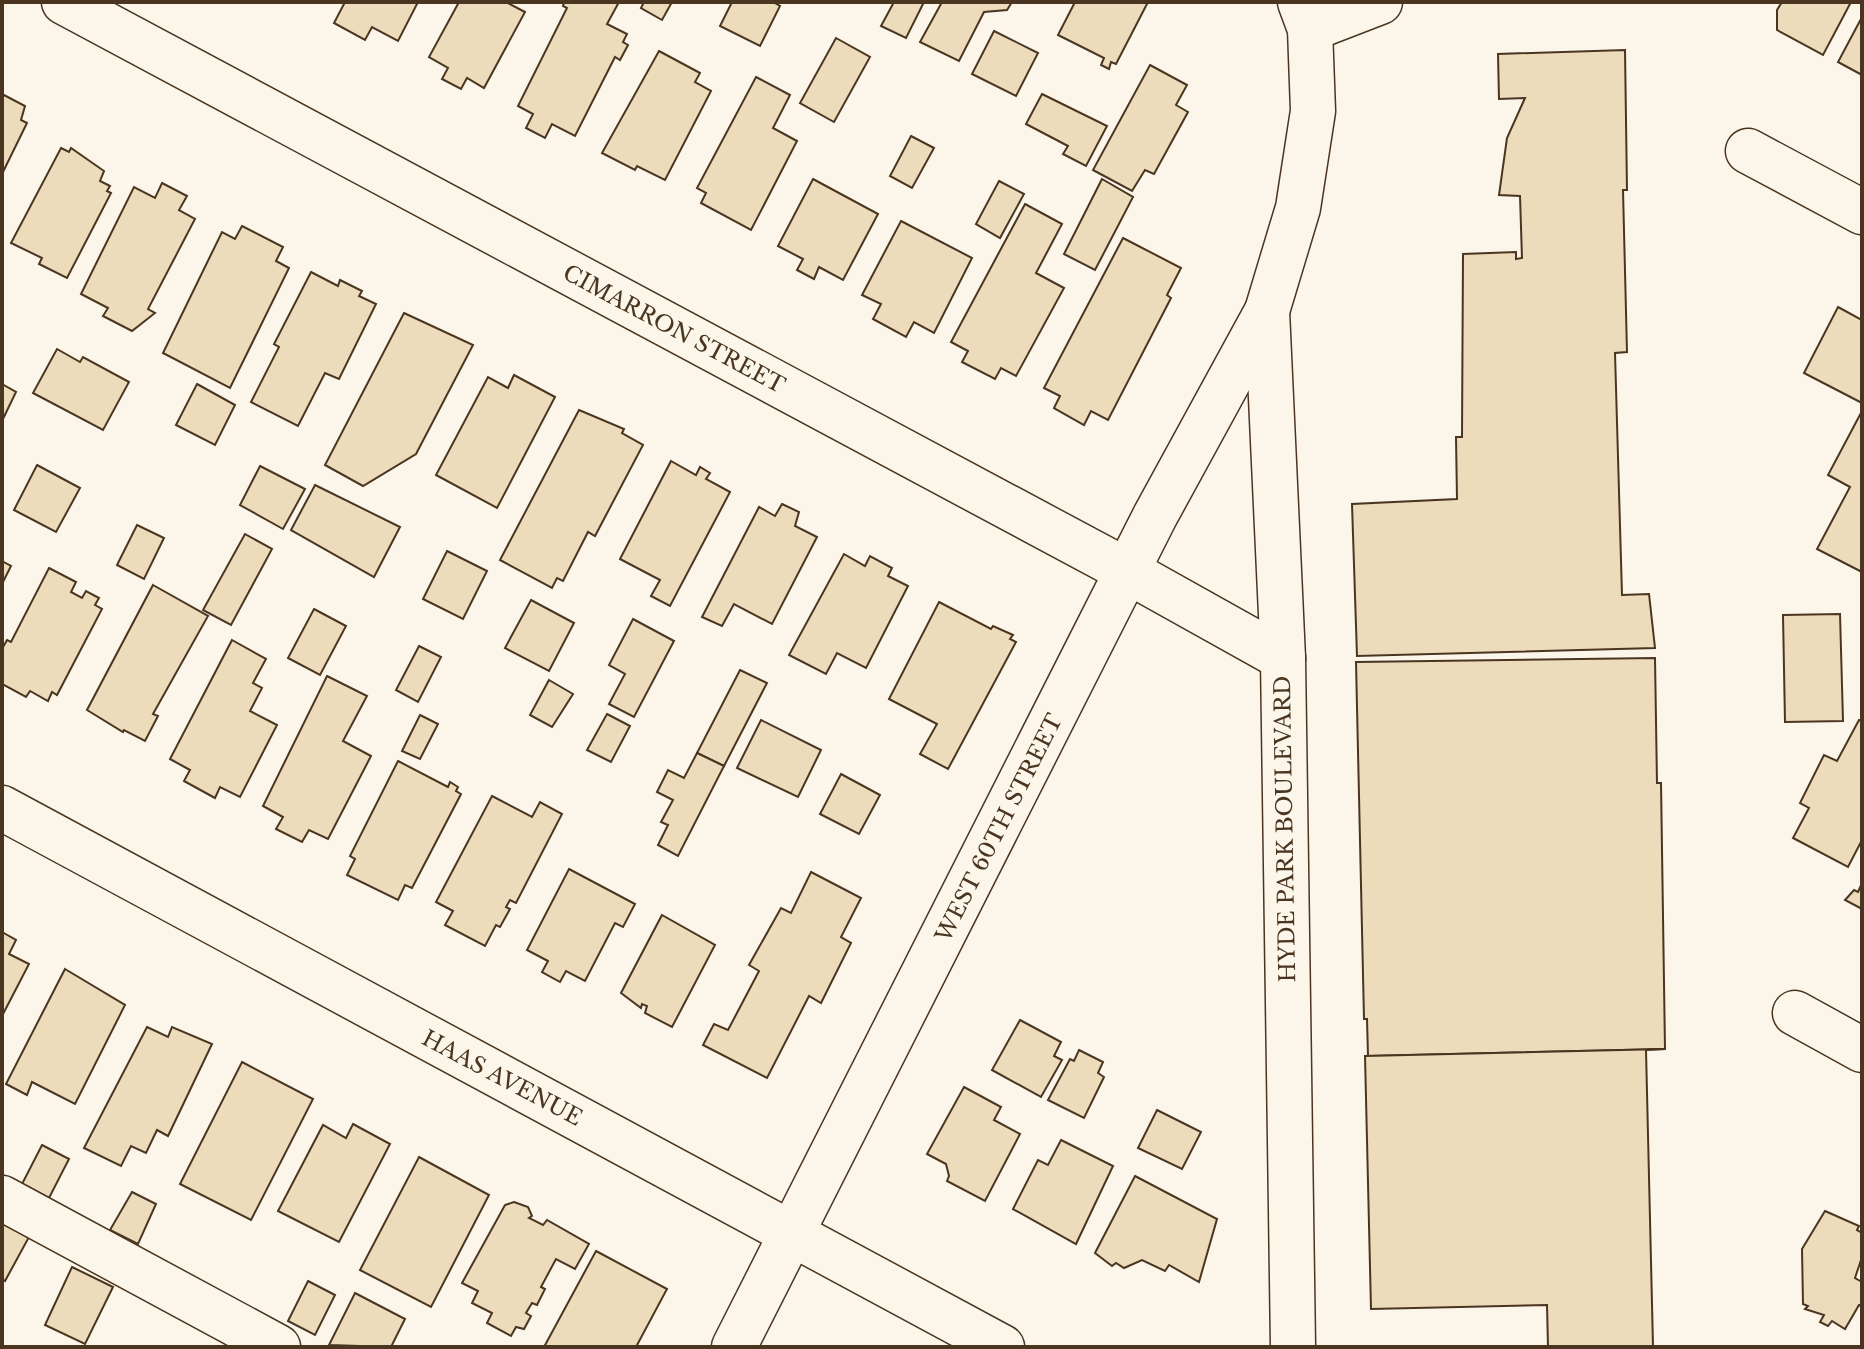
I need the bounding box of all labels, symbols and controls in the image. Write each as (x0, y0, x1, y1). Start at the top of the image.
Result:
street label: CIMARRON STREET (558, 259, 790, 399)
street label: HYDE PARK BOULEVARD (1269, 675, 1301, 983)
street label: WEST 60TH STREET (929, 709, 1068, 947)
street label: HAAS AVENUE (417, 1024, 587, 1132)

